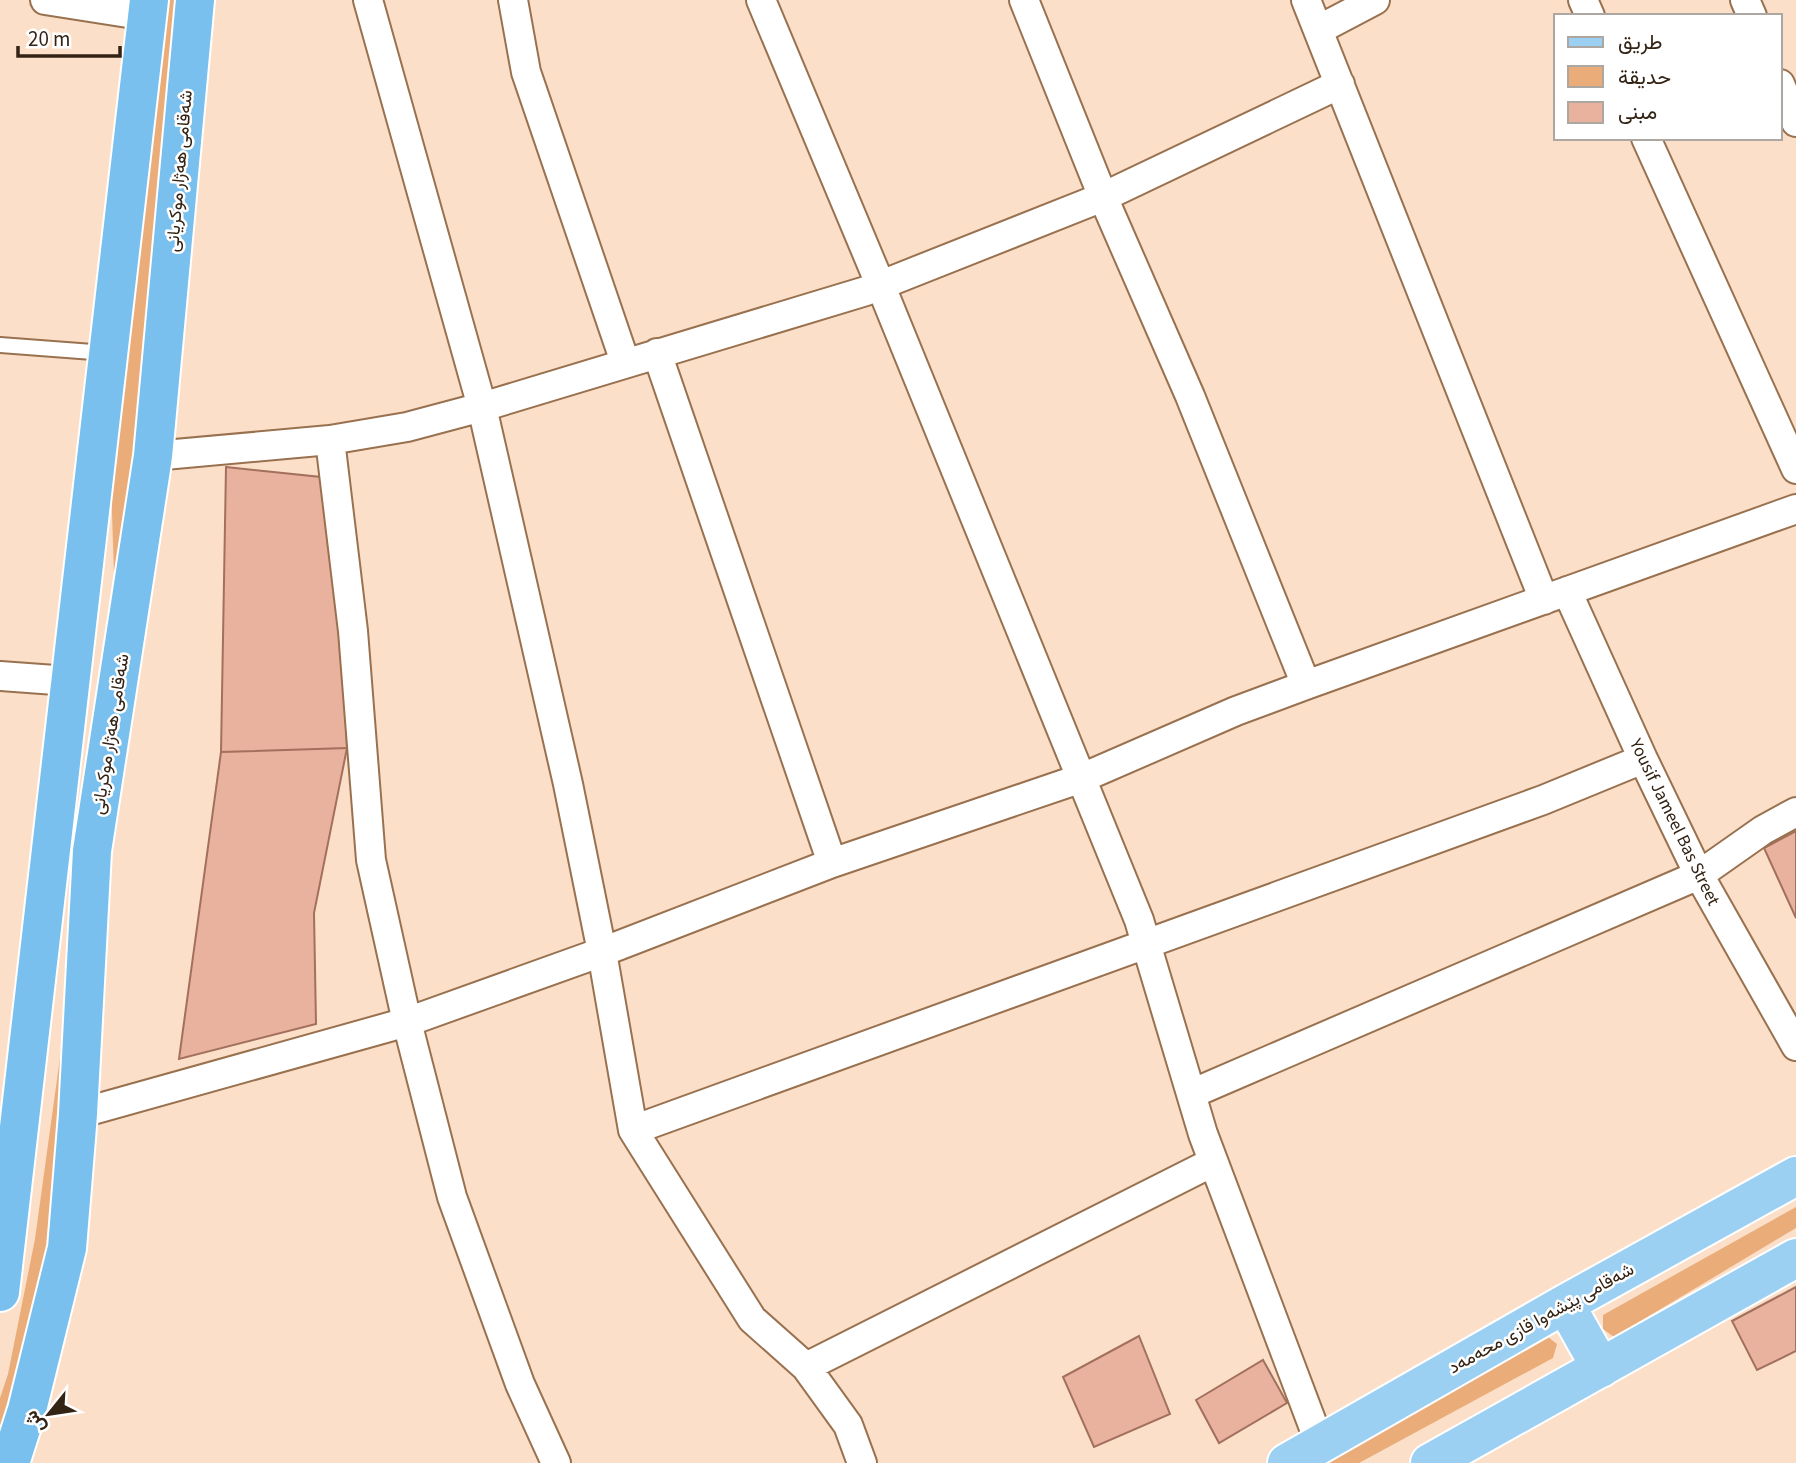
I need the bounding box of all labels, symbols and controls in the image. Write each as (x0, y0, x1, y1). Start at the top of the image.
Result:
scale bar (18, 14, 119, 58)
legend (1554, 14, 1782, 140)
text: 20 m (28, 24, 70, 54)
text: طريق (1618, 27, 1663, 57)
text: حديقة (1618, 62, 1671, 92)
street label: شەقامی ھەژار موکریانی (160, 89, 199, 253)
text: مبنى (1618, 97, 1657, 127)
street label: شەقامی ھەژار موکریانی (85, 652, 136, 816)
street label: Yousif Jameel Bas Street (1623, 734, 1726, 910)
street label: شەقامی پێشەوا قازی محەمەد (1444, 1257, 1639, 1380)
north arrow (14, 1379, 84, 1449)
text: ش (18, 1405, 53, 1438)

